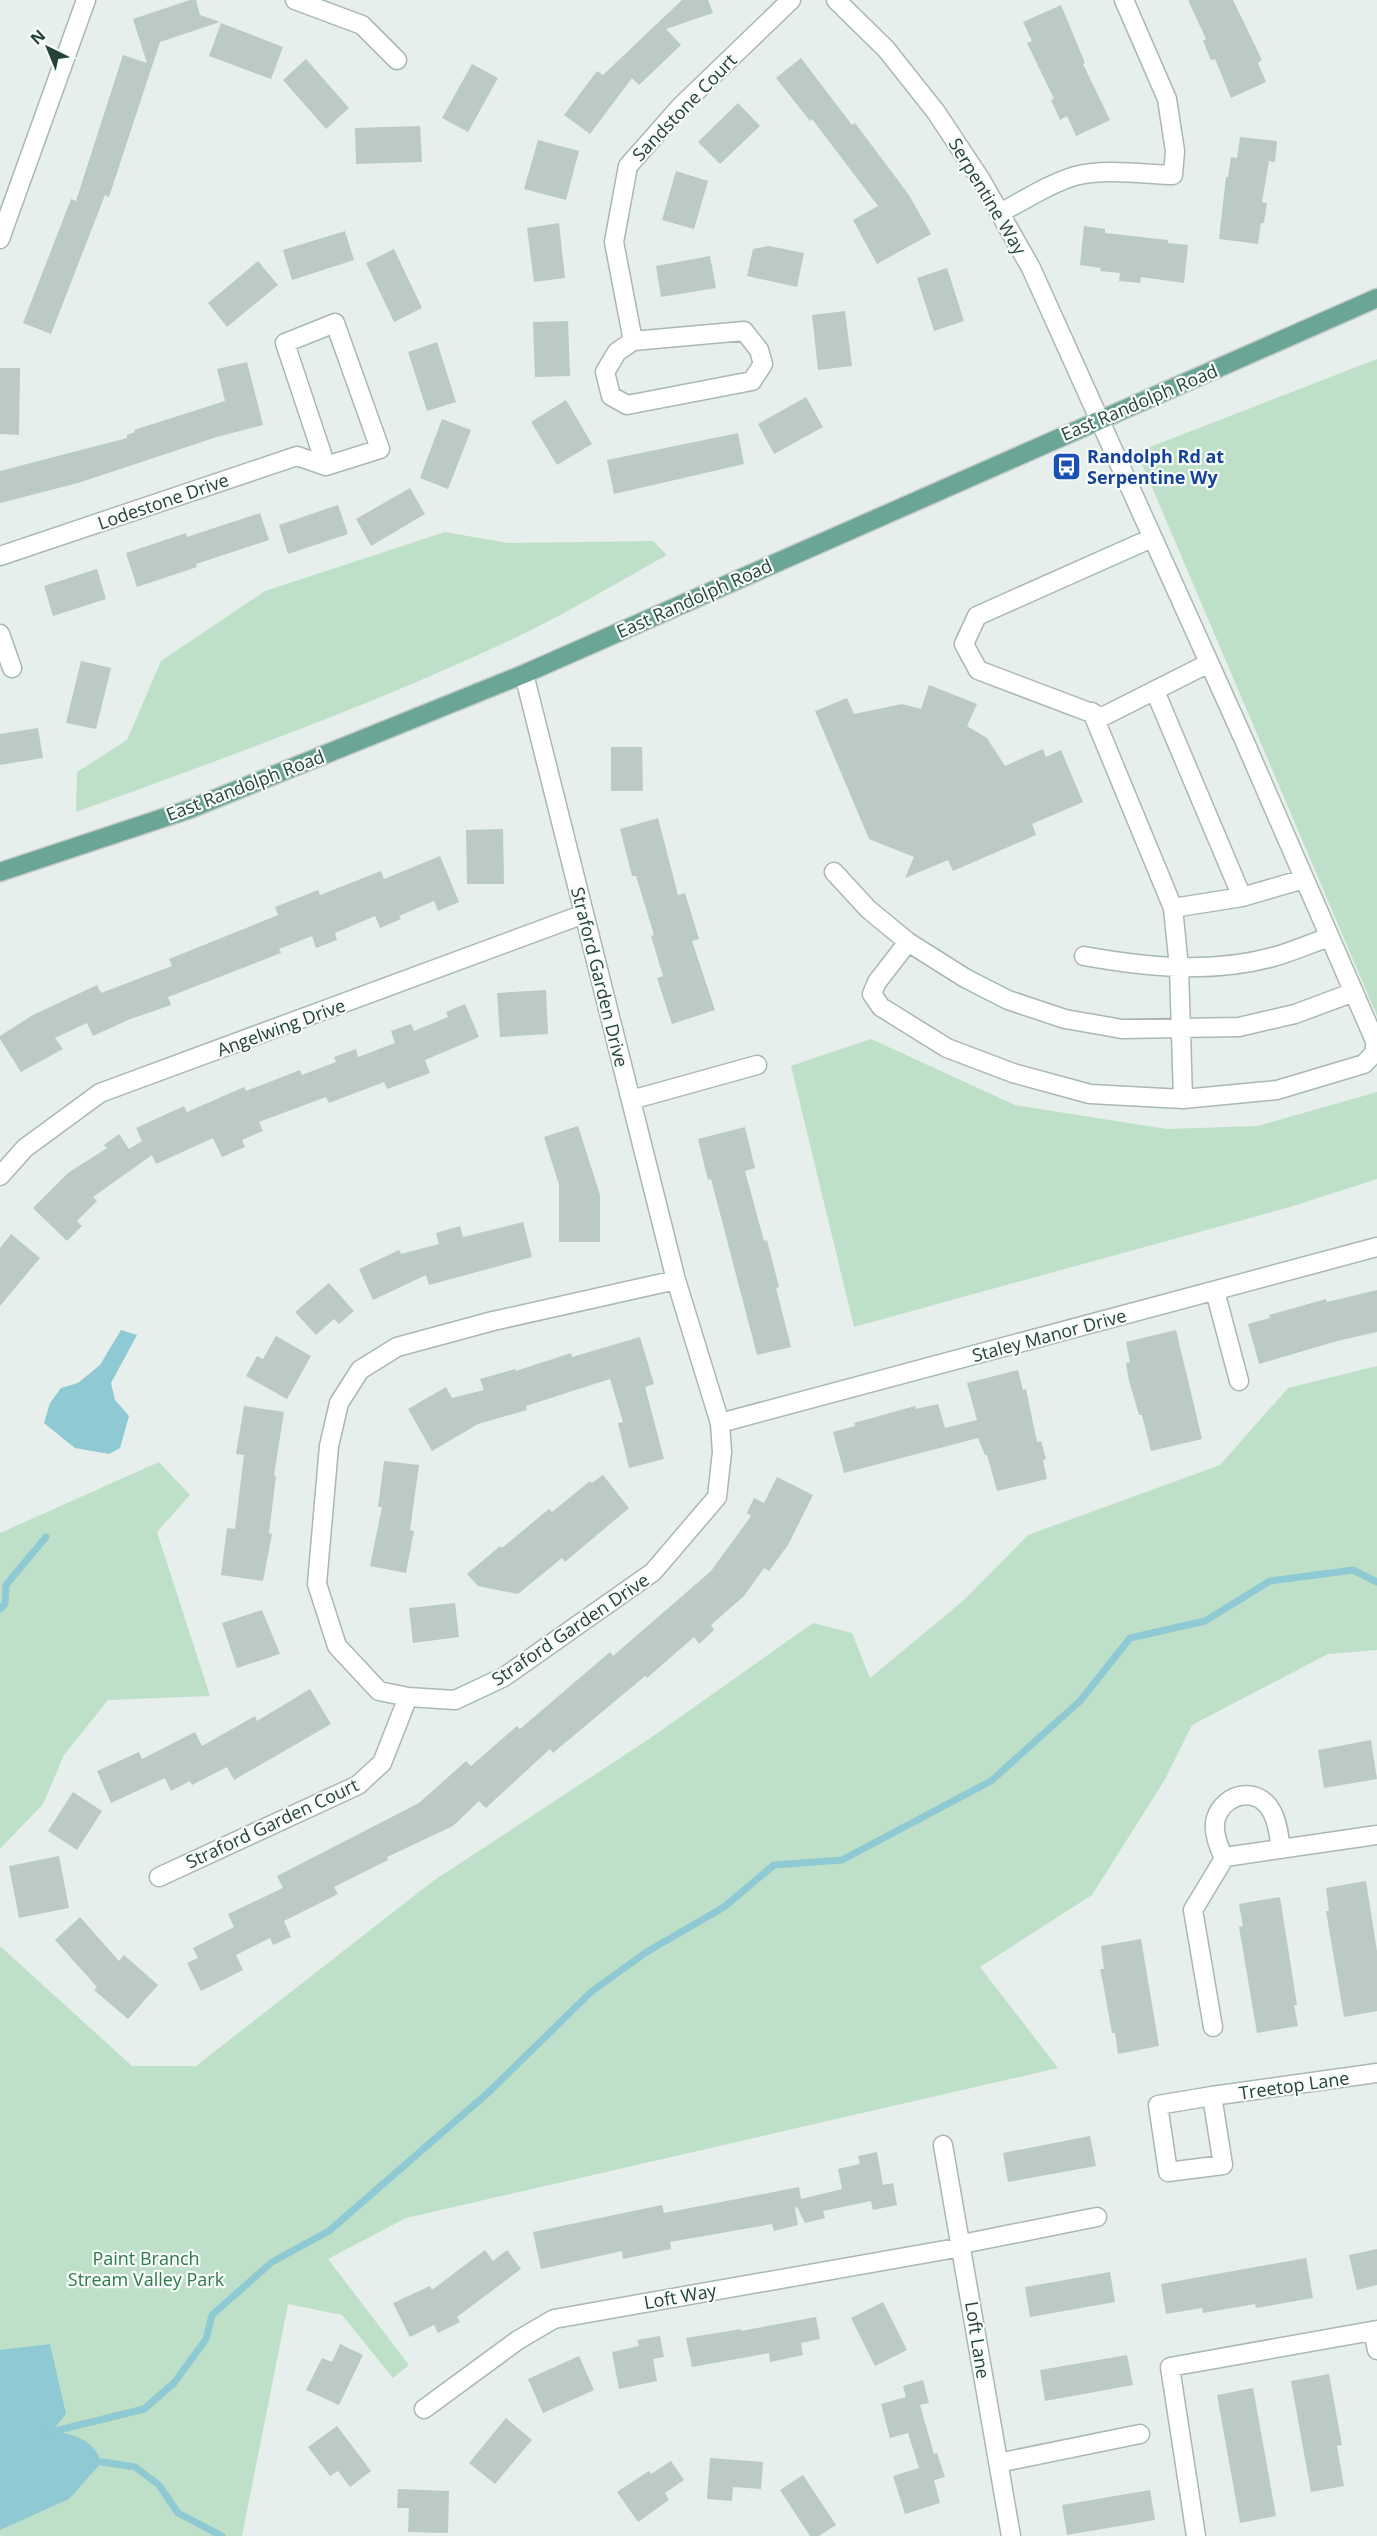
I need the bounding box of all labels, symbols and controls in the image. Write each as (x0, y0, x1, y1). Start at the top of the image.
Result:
north arrow (18, 18, 78, 78)
text: N (26, 25, 50, 50)
street label: Sandstone Court (627, 48, 741, 166)
street label: Serpentine Way (944, 133, 1033, 260)
street label: East Randolph Road (1057, 358, 1221, 446)
place label: Randolph Rd at Serpentine Wy (1087, 444, 1224, 489)
bus stop icon: Randolph Rd at Serpentine Wy (1050, 450, 1082, 482)
street label: Lodestone Drive (94, 467, 232, 535)
street label: East Randolph Road (612, 553, 776, 643)
street label: East Randolph Road (162, 744, 328, 826)
street label: Straford Garden Drive (566, 884, 634, 1070)
street label: Angelwing Drive (214, 993, 348, 1061)
street label: Staley Manor Drive (969, 1303, 1129, 1367)
street label: Straford Garden Drive (487, 1567, 653, 1691)
street label: Straford Garden Court (182, 1772, 362, 1874)
street label: Treetop Lane (1237, 2065, 1351, 2105)
park label: Paint Branch Stream Valley Park (68, 2246, 225, 2291)
street label: Loft Way (642, 2278, 719, 2314)
street label: Loft Lane (960, 2300, 996, 2380)

